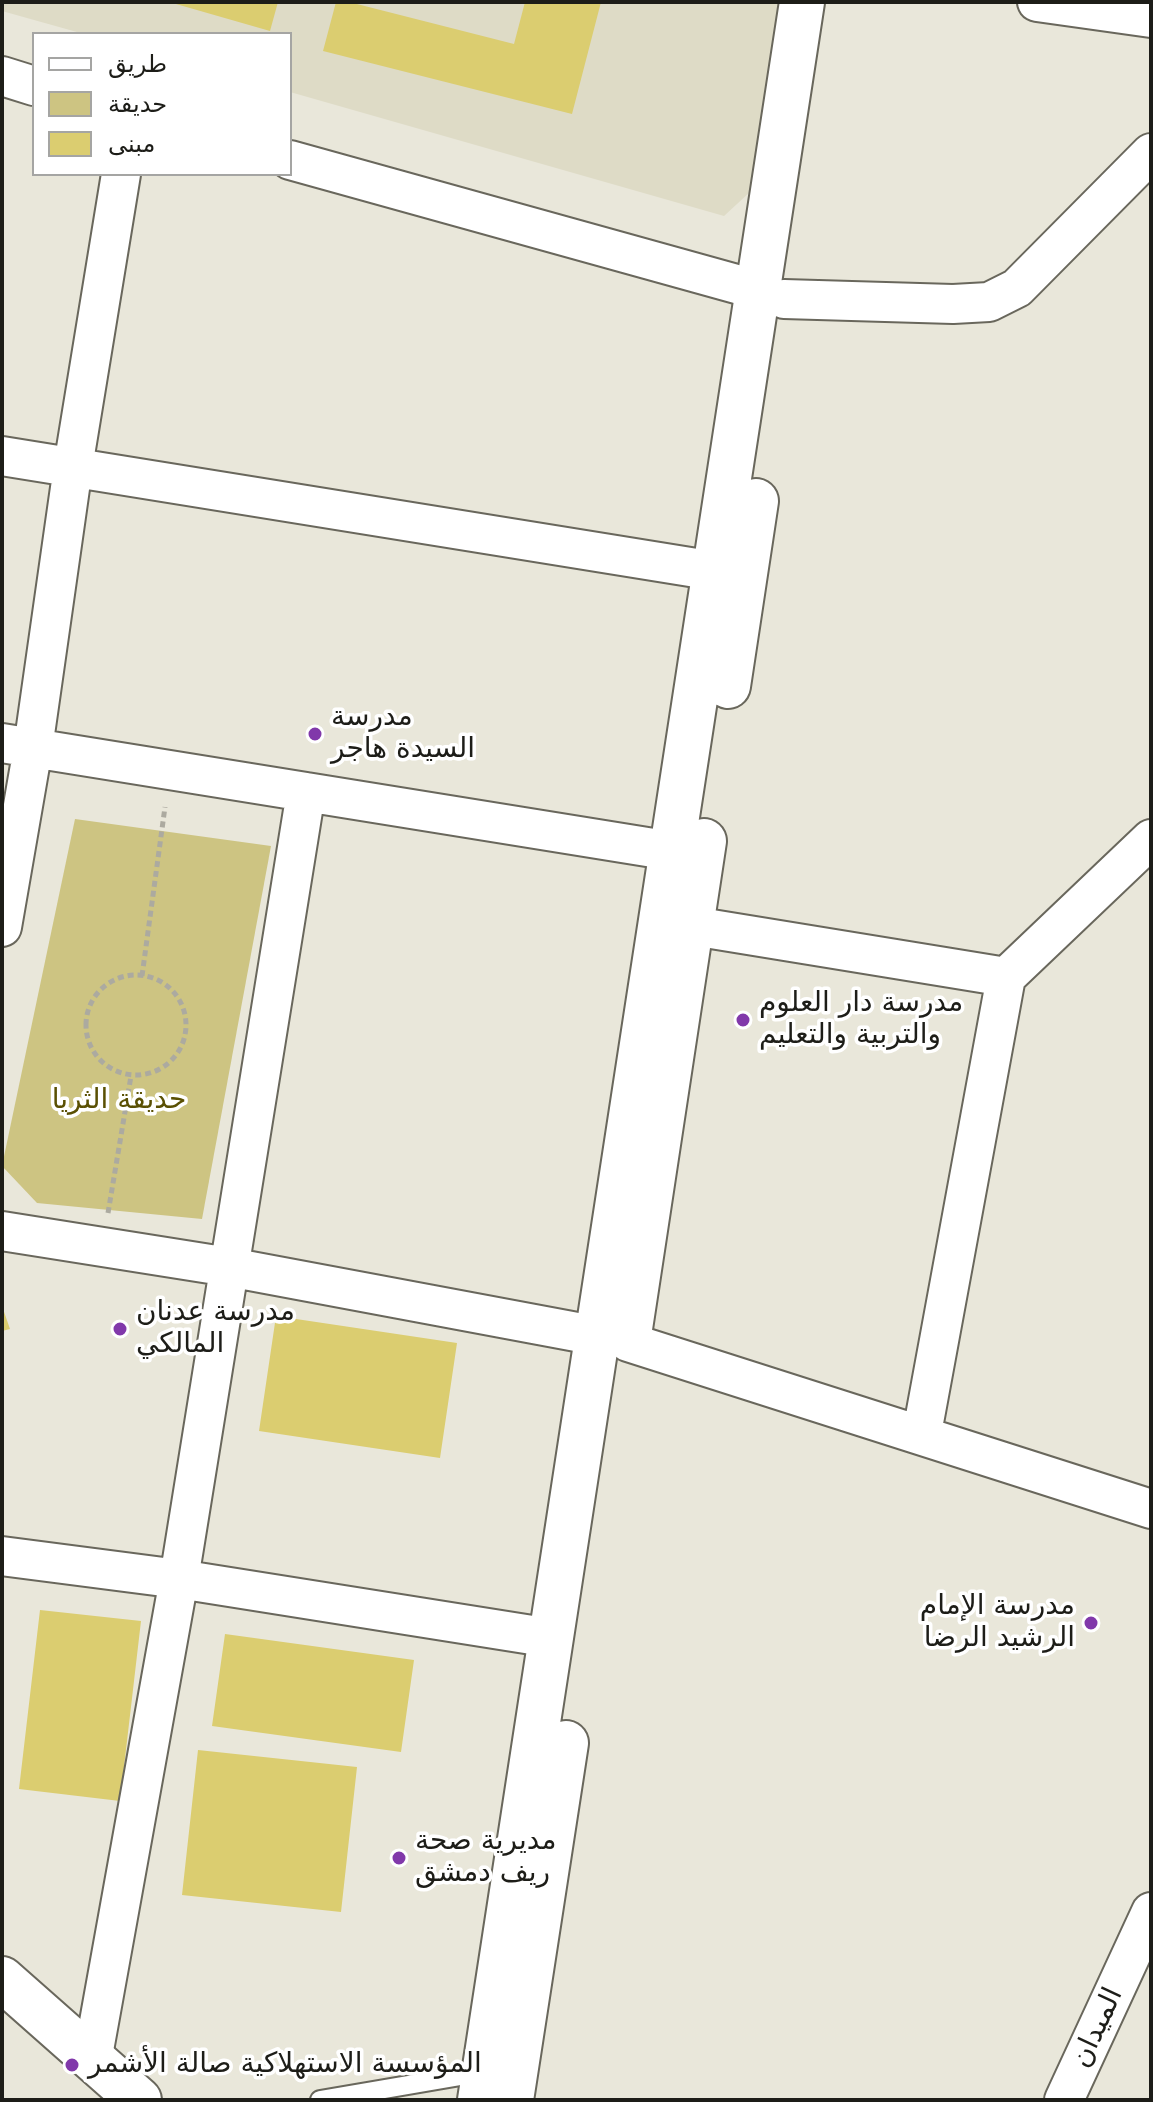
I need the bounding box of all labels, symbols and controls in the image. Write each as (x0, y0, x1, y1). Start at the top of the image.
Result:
legend (32, 32, 292, 176)
text: طريق (108, 50, 167, 78)
text: حديقة (108, 90, 167, 118)
text: مبنى (108, 130, 155, 158)
place label: مدرسة السيدة هاجر (331, 701, 475, 767)
marker: مدرسة السيدة هاجر (306, 725, 324, 743)
place label: مدرسة دار العلوم والتربية والتعليم (759, 987, 963, 1053)
marker: مدرسة دار العلوم والتربية والتعليم (734, 1011, 752, 1029)
park label: حديقة الثريا (52, 1084, 186, 1118)
place label: مدرسة عدنان المالكي (136, 1296, 295, 1362)
marker: مدرسة عدنان المالكي (111, 1320, 129, 1338)
place label: مدرسة الإمام الرشيد الرضا (920, 1590, 1075, 1656)
marker: مدرسة الإمام الرشيد الرضا (1082, 1614, 1100, 1632)
place label: مديرية صحة ريف دمشق (415, 1825, 557, 1891)
marker: مديرية صحة ريف دمشق (390, 1849, 408, 1867)
street label: الميدان (1065, 1983, 1131, 2073)
place label: المؤسسة الاستهلاكية صالة الأشمر (88, 2048, 482, 2082)
marker: المؤسسة الاستهلاكية صالة الأشمر (63, 2056, 81, 2074)

